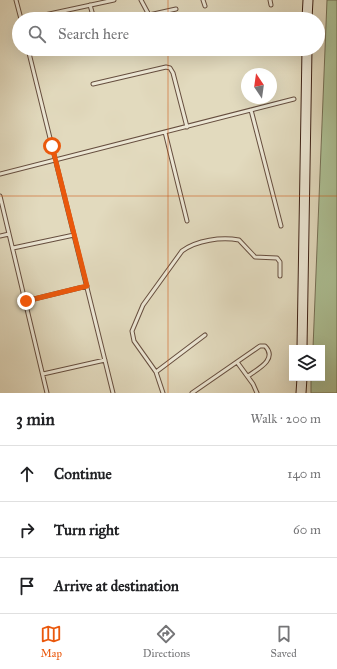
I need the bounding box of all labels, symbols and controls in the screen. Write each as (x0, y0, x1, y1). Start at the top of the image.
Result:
search box (12, 12, 325, 56)
icon: search (26, 23, 48, 45)
text: Search here (58, 25, 129, 43)
north arrow (241, 68, 277, 104)
route start (43, 137, 61, 155)
route end (17, 292, 35, 310)
map controls (289, 345, 325, 381)
button: layers (289, 345, 325, 381)
text: 3 min (16, 409, 55, 430)
text: Walk · 200 m (251, 411, 321, 427)
icon: ahead (16, 463, 38, 485)
text: Continue (54, 465, 112, 483)
text: 140 m (287, 466, 321, 482)
icon: right (16, 519, 38, 541)
text: Turn right (54, 521, 119, 539)
text: 60 m (293, 522, 321, 538)
icon: arrive (16, 575, 38, 597)
text: Arrive at destination (54, 577, 179, 595)
tab: Map (40, 623, 62, 660)
tab: Directions (143, 623, 190, 660)
tab: Saved (271, 623, 297, 660)

